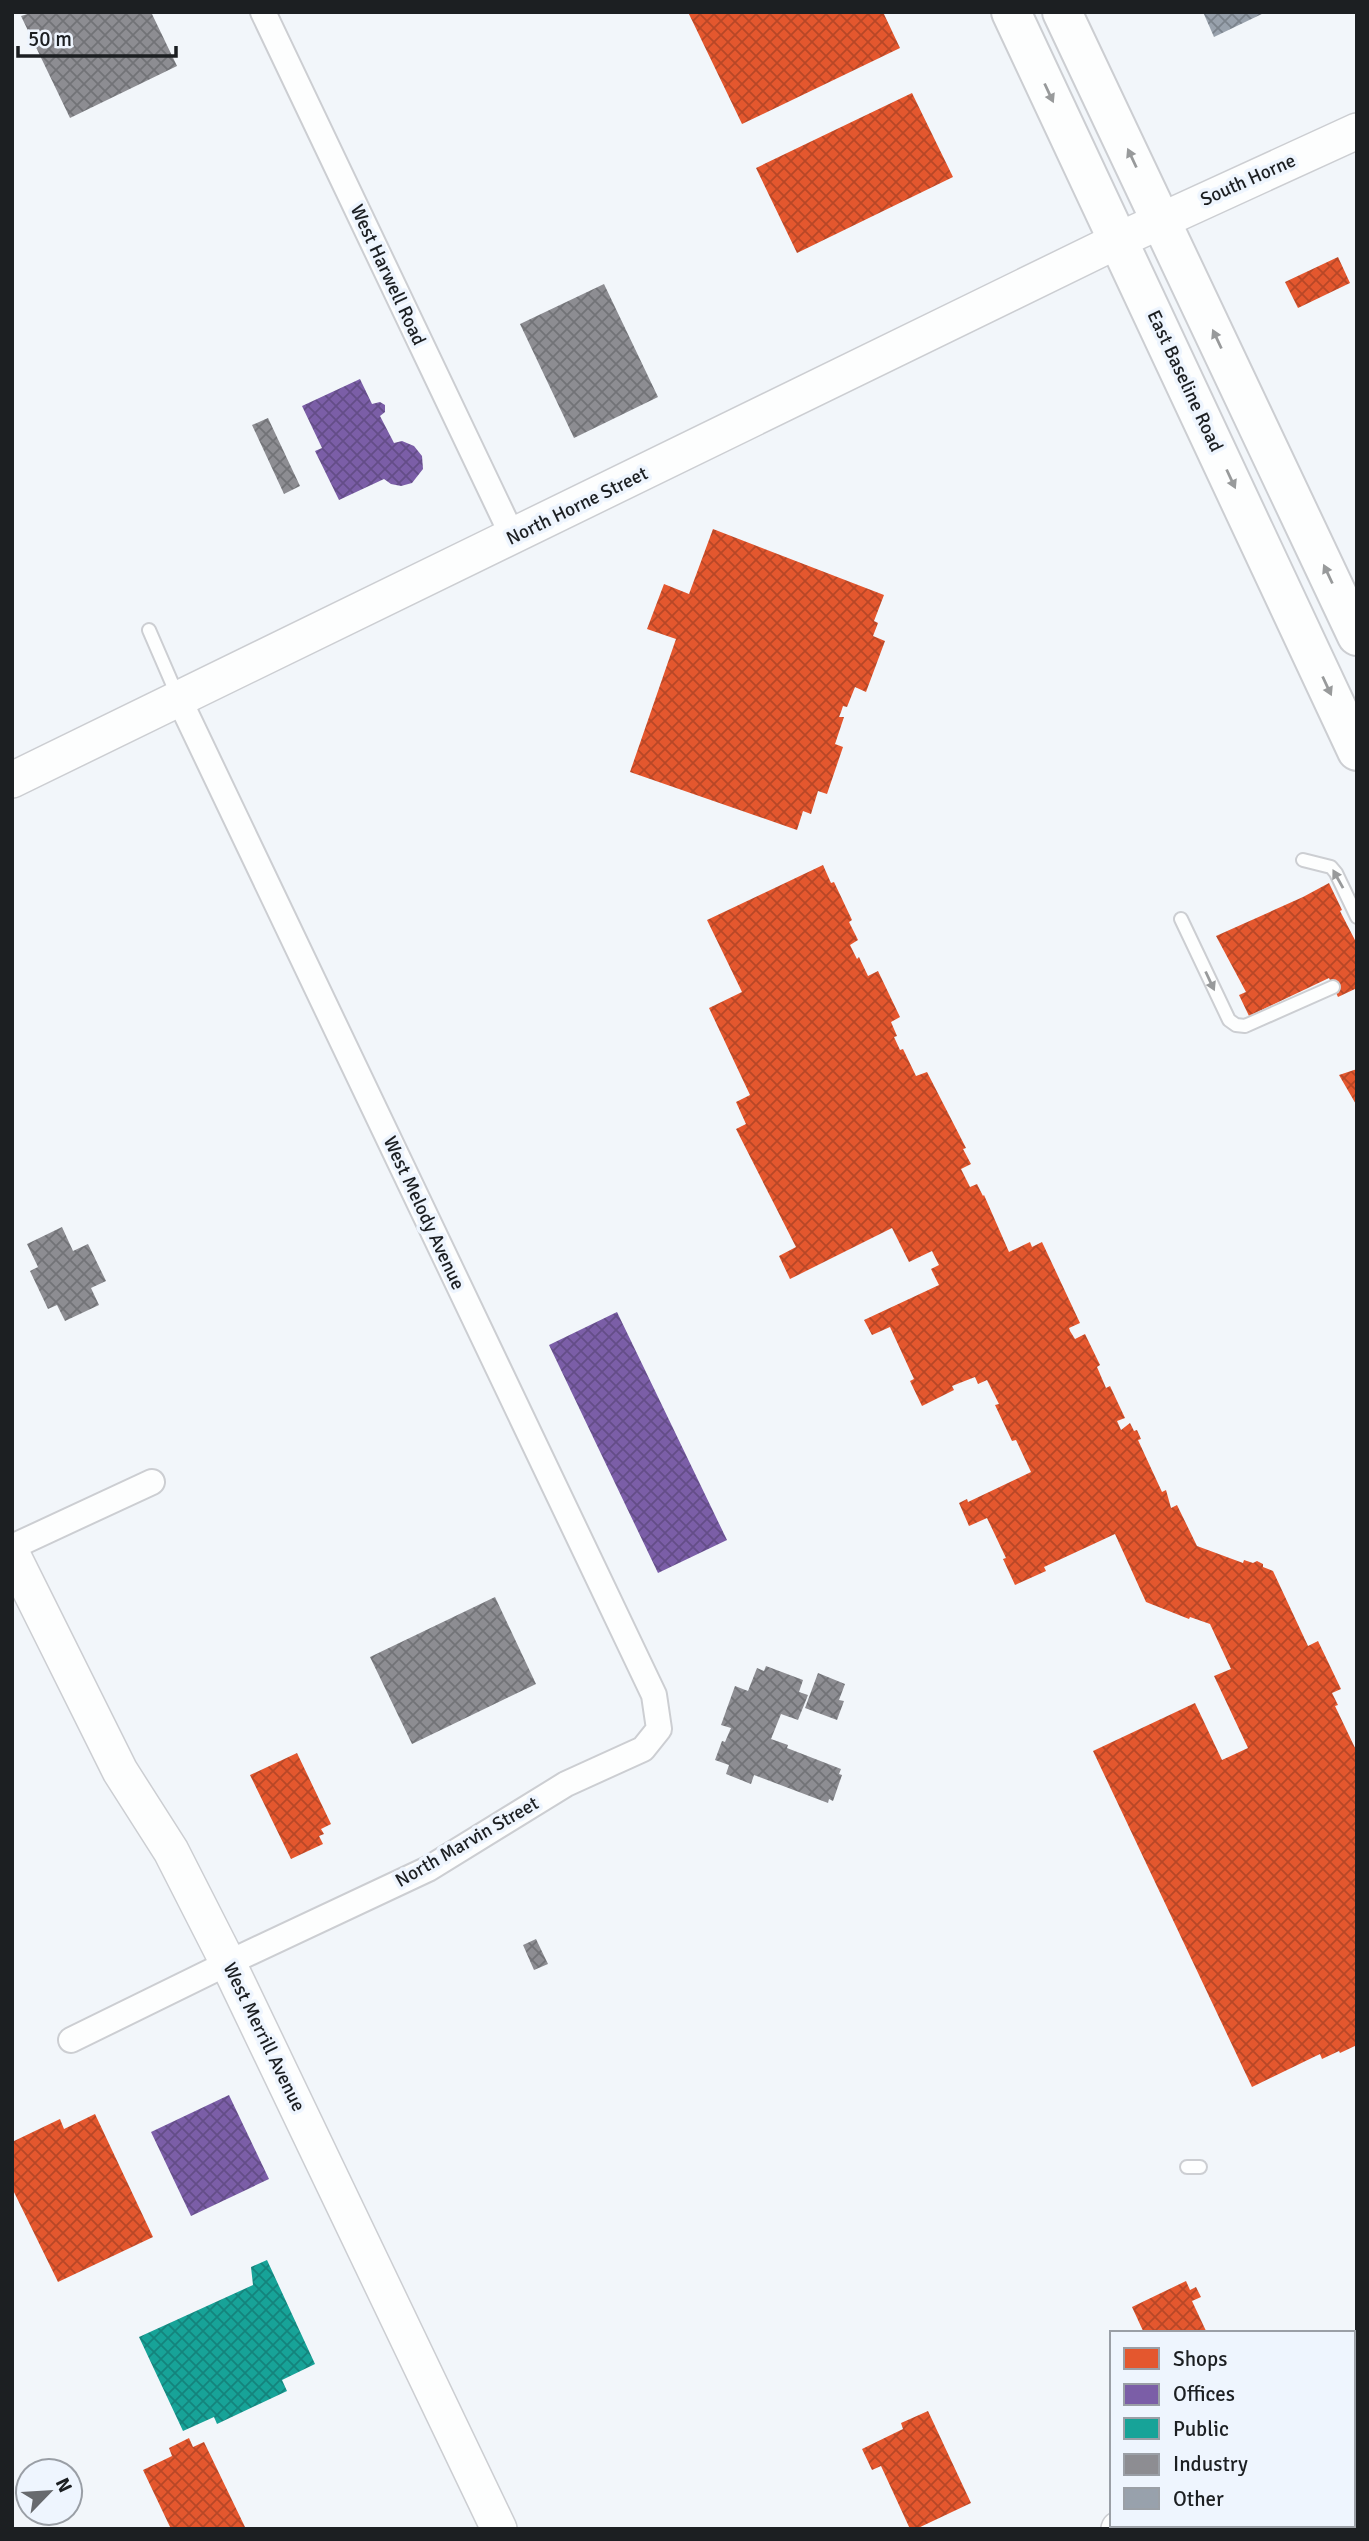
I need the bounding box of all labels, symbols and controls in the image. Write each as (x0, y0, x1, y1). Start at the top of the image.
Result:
scale bar (18, 14, 175, 58)
text: 50 m (28, 26, 72, 52)
one-way arrow (1043, 83, 1055, 103)
one-way arrow (1126, 148, 1137, 168)
street label: South Horne (1197, 148, 1299, 212)
street label: West Harwell Road (345, 201, 431, 349)
street label: East Baseline Road (1142, 306, 1228, 456)
one-way arrow (1212, 329, 1223, 349)
street label: North Horne Street (502, 461, 652, 551)
one-way arrow (1226, 469, 1237, 490)
one-way arrow (1322, 564, 1333, 584)
one-way arrow (1321, 676, 1333, 696)
one-way arrow (1332, 869, 1344, 889)
one-way arrow (1204, 971, 1216, 991)
street label: West Melody Avenue (378, 1132, 470, 1294)
street label: North Marvin Street (391, 1791, 543, 1893)
street label: West Merrill Avenue (218, 1959, 310, 2115)
legend (1110, 2331, 1355, 2527)
text: Shops (1173, 2346, 1227, 2372)
text: Offices (1173, 2381, 1235, 2407)
text: Public (1173, 2416, 1229, 2442)
text: Industry (1173, 2451, 1248, 2477)
north arrow (14, 2457, 84, 2527)
text: N (50, 2474, 77, 2496)
text: Other (1173, 2486, 1224, 2512)

